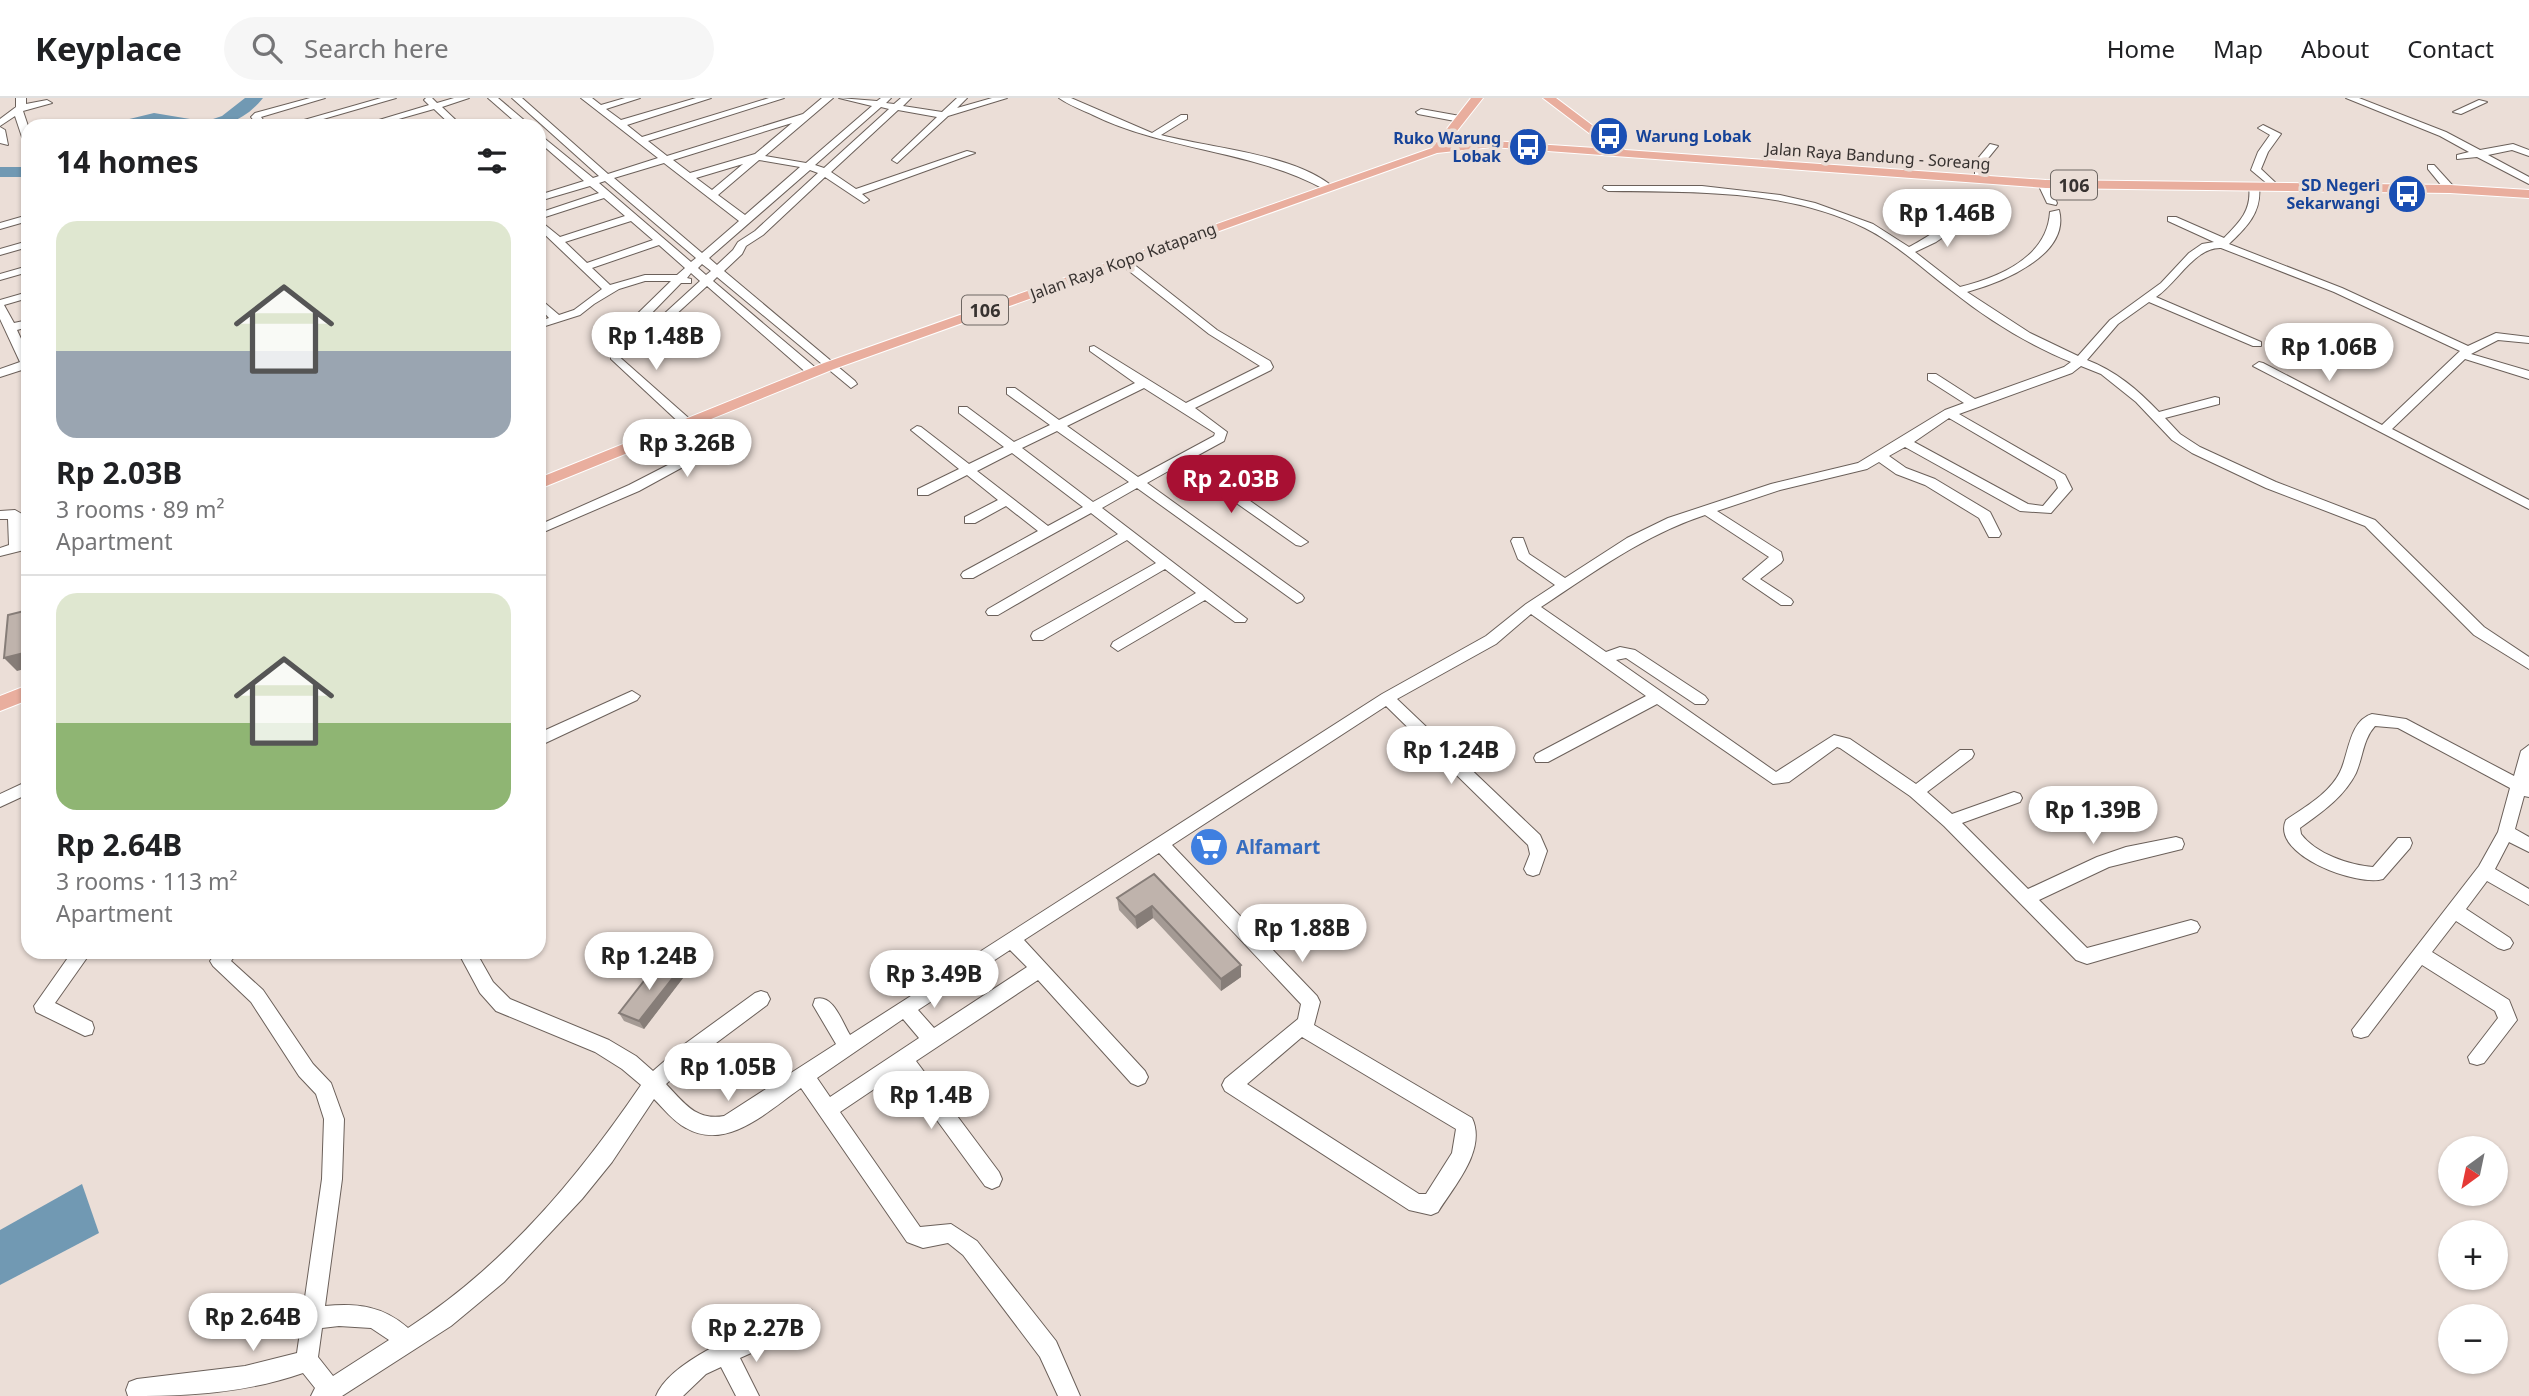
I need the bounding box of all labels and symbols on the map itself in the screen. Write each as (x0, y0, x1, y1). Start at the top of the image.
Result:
bus stop icon: Warung Lobak (1588, 115, 1630, 157)
place label: Warung Lobak (1636, 125, 1752, 147)
bus stop icon: Ruko Warung Lobak (1507, 126, 1549, 168)
place label: Ruko Warung Lobak (1393, 127, 1501, 167)
street label: Jalan Raya Bandung - Soreang (1763, 137, 1991, 175)
road number: 106 (2051, 170, 2097, 200)
bus stop icon: SD Negeri Sekarwangi (2386, 173, 2428, 215)
place label: SD Negeri Sekarwangi (2286, 174, 2380, 214)
pin: Rp 1.46B (1875, 190, 2019, 249)
street label: Jalan Raya Kopo Katapang (1025, 217, 1219, 306)
road number: 106 (962, 295, 1008, 324)
pin: Rp 1.48B (584, 313, 728, 372)
pin: Rp 1.06B (2257, 324, 2401, 383)
pin: Rp 3.26B (615, 420, 759, 479)
pin: Rp 2.03B (1159, 456, 1303, 515)
pin: Rp 1.24B (1379, 726, 1523, 786)
pin: Rp 1.39B (2021, 786, 2165, 846)
supermarket icon: Alfamart (1188, 826, 1230, 868)
place label: Alfamart (1236, 834, 1320, 860)
pin: Rp 1.88B (1230, 904, 1374, 964)
pin: Rp 1.24B (577, 932, 721, 992)
pin: Rp 3.49B (862, 950, 1006, 1010)
pin: Rp 1.05B (656, 1044, 800, 1103)
pin: Rp 1.4B (866, 1072, 996, 1131)
north arrow (2438, 1136, 2508, 1206)
pin: Rp 2.64B (181, 1294, 325, 1353)
pin: Rp 2.27B (684, 1304, 828, 1364)

